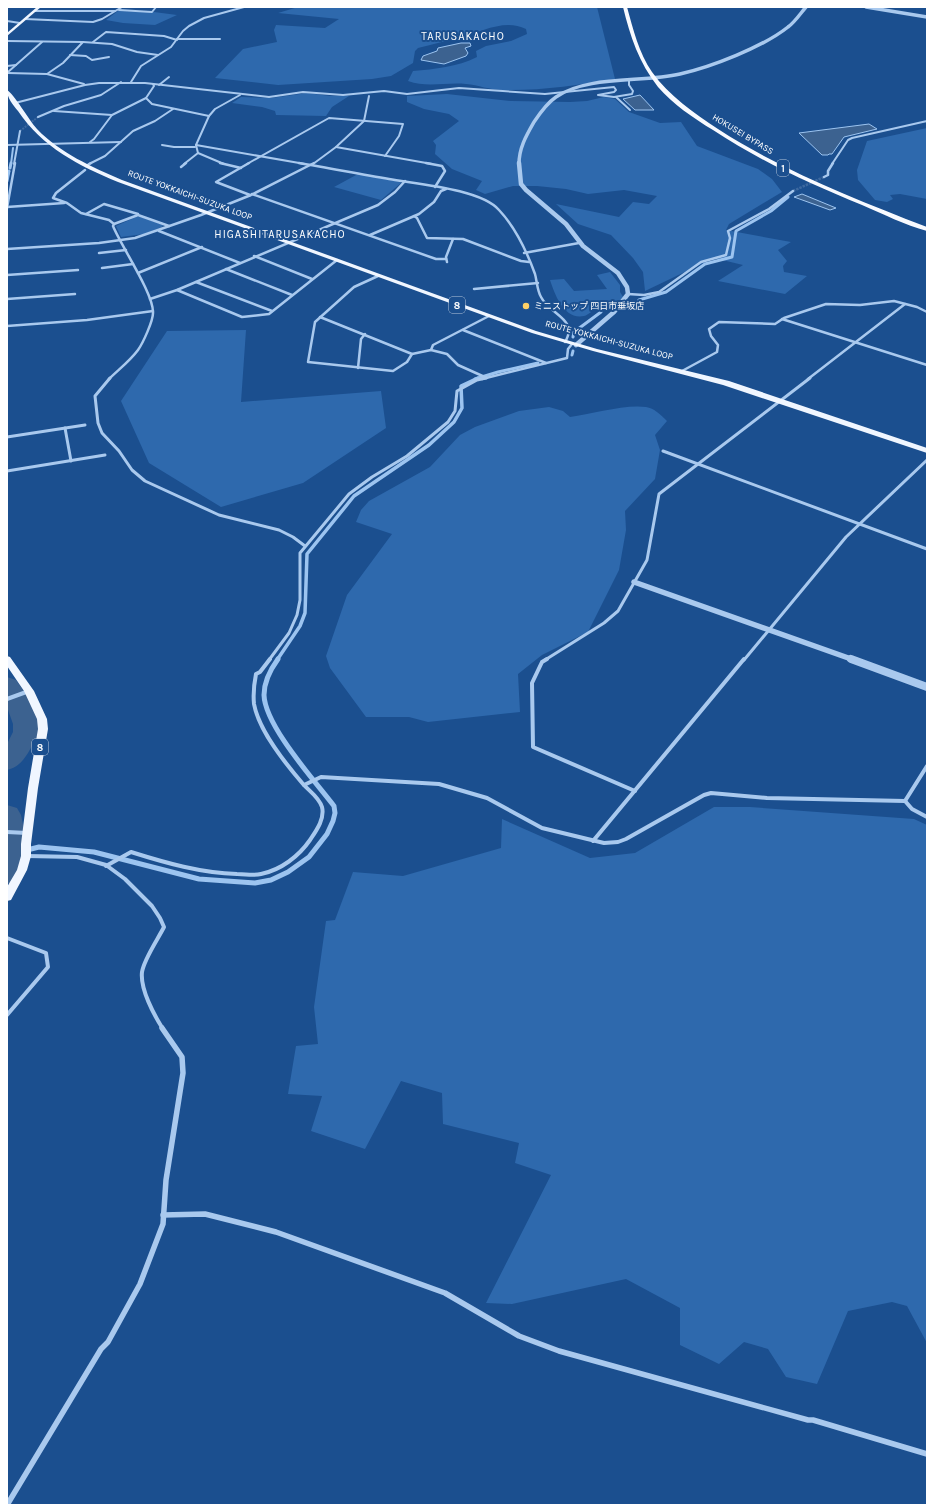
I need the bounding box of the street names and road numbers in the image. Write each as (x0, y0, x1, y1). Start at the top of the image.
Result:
street label: HOKUSEI BYPASS (711, 112, 775, 156)
road number: 1 (777, 160, 789, 176)
street label: ROUTE YOKKAICHI-SUZUKA LOOP (127, 168, 253, 222)
road number: 8 (449, 297, 465, 313)
street label: ROUTE YOKKAICHI-SUZUKA LOOP (544, 318, 674, 362)
road number: 8 (32, 739, 48, 755)

